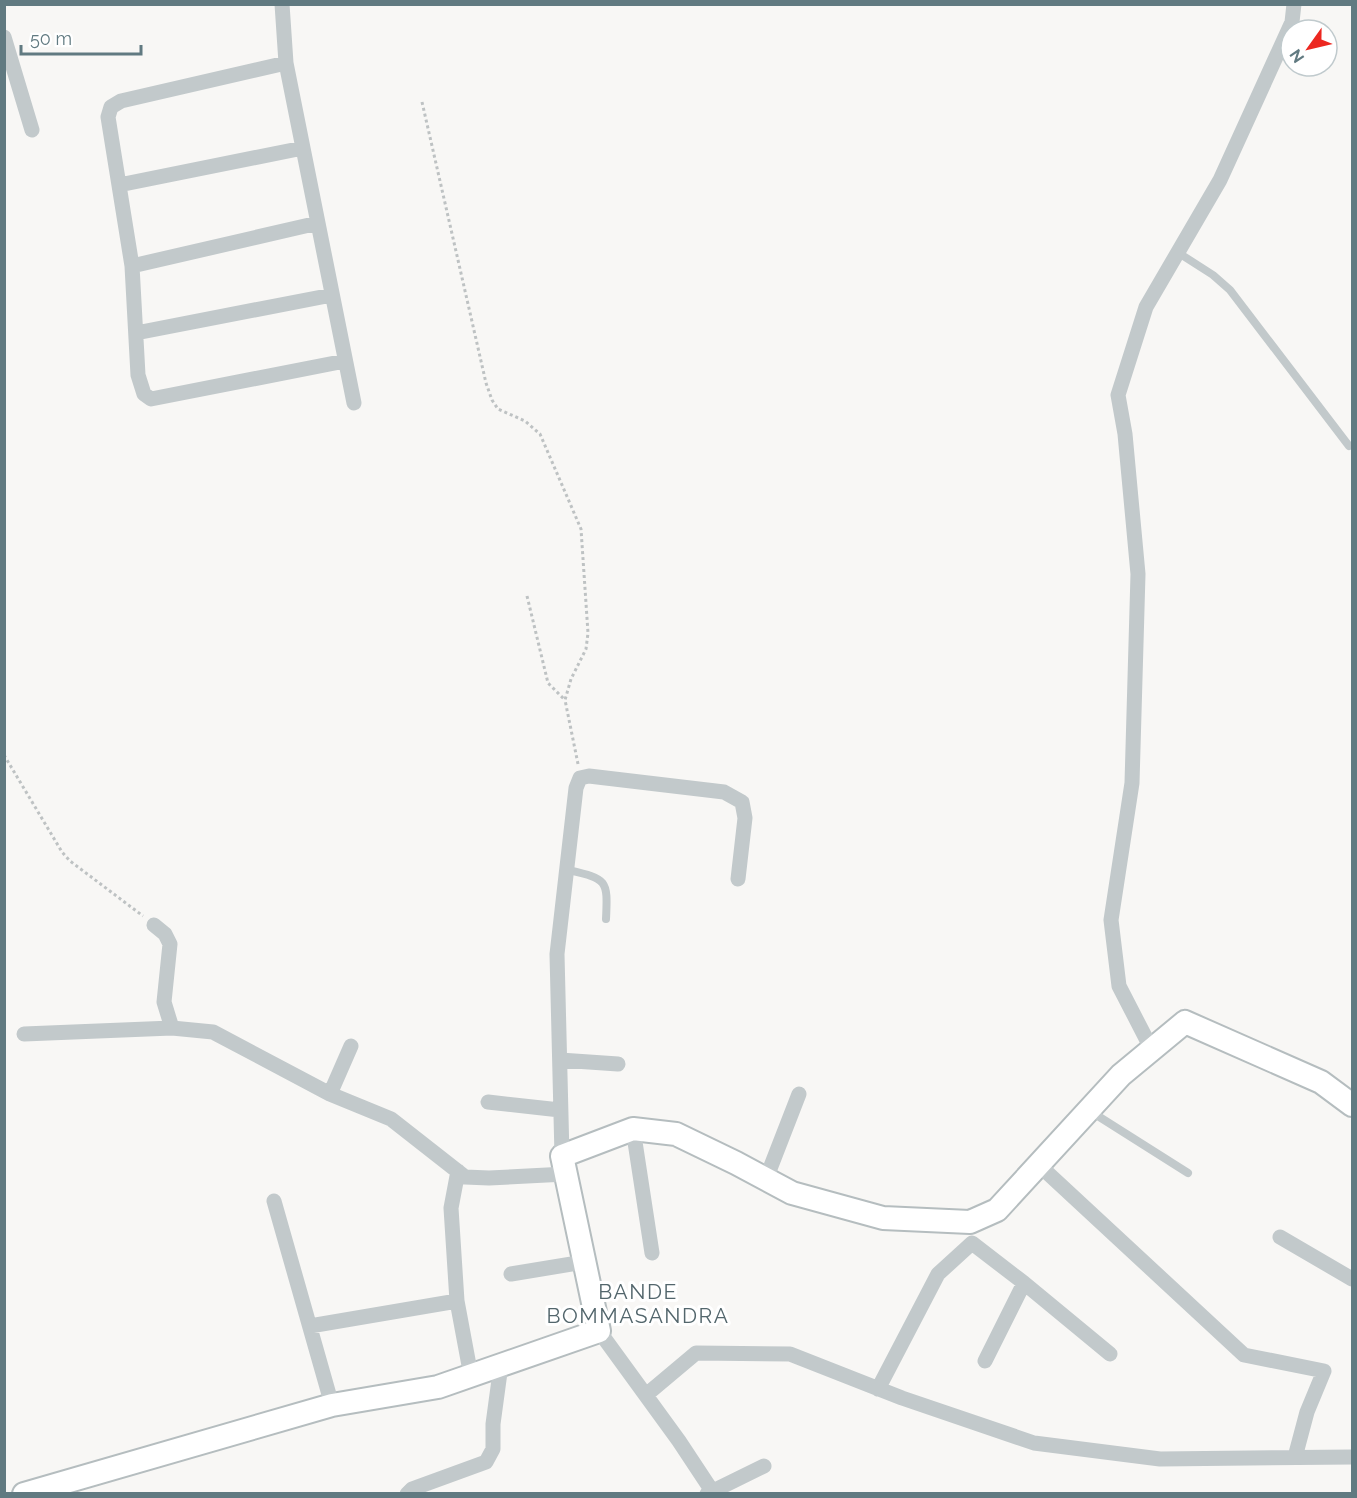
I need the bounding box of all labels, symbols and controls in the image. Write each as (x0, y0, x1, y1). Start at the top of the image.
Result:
scale bar (21, 18, 141, 56)
north arrow (1279, 18, 1339, 78)
text: 50 m (30, 28, 72, 49)
text: N (1286, 46, 1308, 66)
district label: BANDE BOMMASANDRA (547, 1279, 729, 1328)

